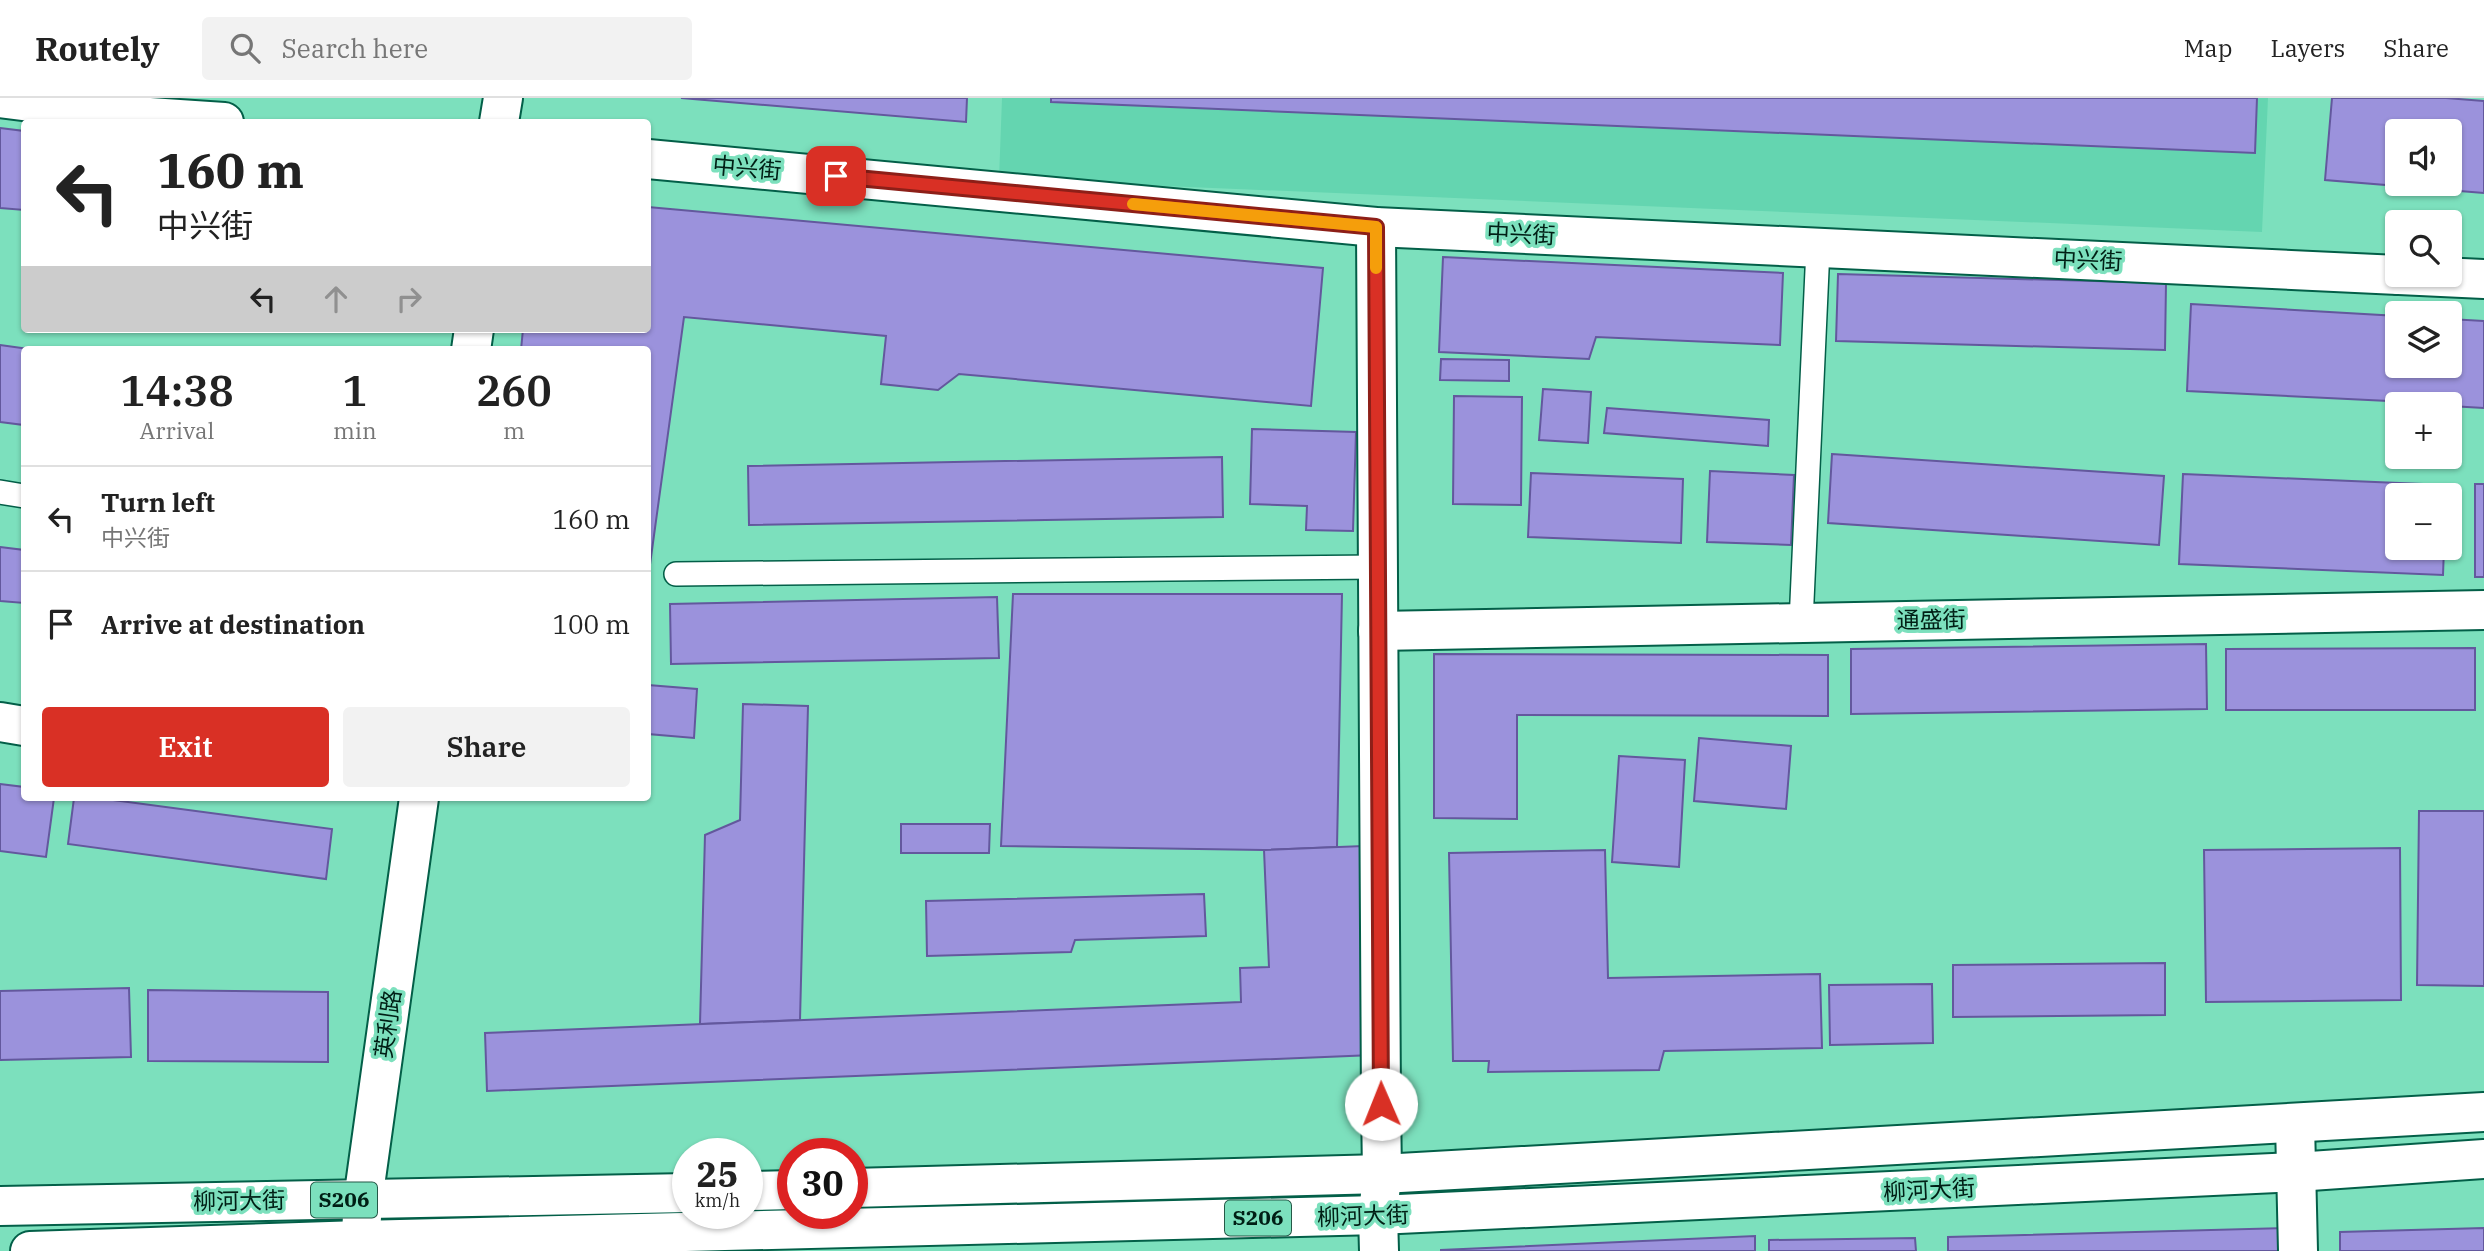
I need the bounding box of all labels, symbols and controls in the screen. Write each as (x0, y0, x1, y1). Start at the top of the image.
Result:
search box (202, 17, 692, 80)
text: Routely (35, 27, 160, 70)
icon: search (226, 29, 264, 67)
text: Search here (282, 31, 428, 65)
text: Map (2184, 32, 2232, 64)
text: Layers (2270, 32, 2345, 64)
text: Share (2383, 32, 2449, 64)
map controls (2385, 119, 2462, 560)
button: sound (2385, 119, 2462, 196)
text: 160 m (157, 138, 304, 201)
pin (806, 146, 866, 206)
icon: left (42, 147, 133, 238)
street label: 中兴街 (711, 149, 783, 185)
icon: arrive (817, 157, 855, 195)
text: 中兴街 (157, 204, 253, 246)
button: search (2385, 210, 2462, 287)
street label: 中兴街 (1486, 216, 1556, 250)
street label: 中兴街 (2053, 242, 2123, 276)
icon: left (244, 280, 282, 318)
icon: ahead (317, 280, 355, 318)
icon: right (390, 280, 428, 318)
button: layers (2385, 301, 2462, 378)
text: 14:38 (120, 363, 234, 418)
text: 1 (342, 363, 367, 418)
text: 260 (476, 363, 552, 418)
button: + (2385, 392, 2462, 469)
text: Arrival (140, 415, 214, 445)
text: min (333, 415, 377, 445)
text: m (503, 415, 525, 445)
button: − (2385, 483, 2462, 560)
text: Turn left (101, 485, 215, 519)
icon: left (42, 500, 80, 538)
text: 160 m (552, 502, 630, 536)
text: 中兴街 (101, 522, 170, 552)
street label: 通盛街 (1896, 603, 1966, 635)
icon: arrive (42, 605, 80, 643)
text: Arrive at destination (101, 607, 365, 641)
text: 100 m (552, 607, 630, 641)
button: Exit (42, 707, 329, 787)
button: Share (343, 707, 630, 787)
street label: 英利路 (367, 988, 407, 1060)
position arrow (1344, 1067, 1418, 1141)
speed limit sign: 30 (777, 1138, 868, 1229)
text: 25 (696, 1151, 739, 1197)
street label: 柳河大街 (1882, 1172, 1976, 1206)
road number: S206 (311, 1182, 377, 1218)
street label: 柳河大街 (193, 1184, 285, 1216)
text: km/h (695, 1189, 740, 1212)
street label: 柳河大街 (1316, 1198, 1409, 1232)
road number: S206 (1225, 1200, 1291, 1236)

